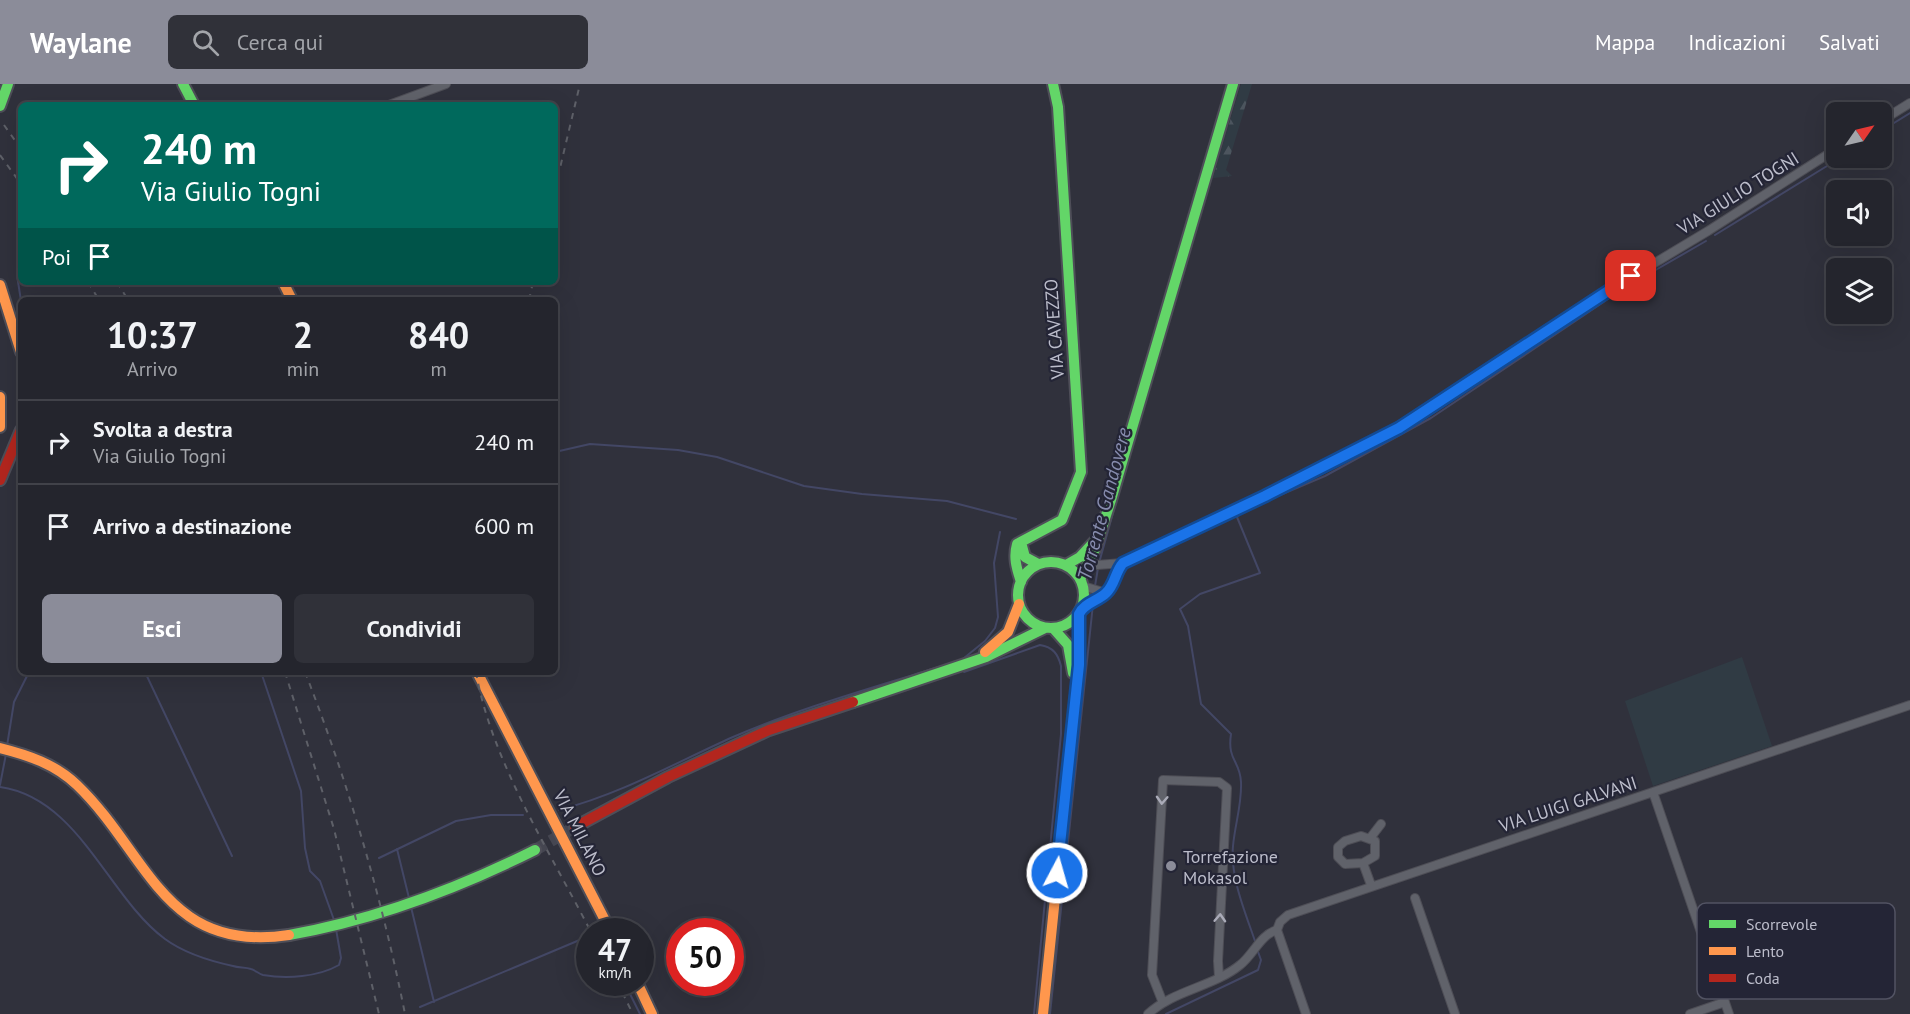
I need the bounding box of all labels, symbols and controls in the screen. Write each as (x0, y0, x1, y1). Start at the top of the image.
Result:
search box (168, 15, 588, 69)
text: Waylane (30, 24, 132, 61)
icon: search (189, 26, 222, 59)
text: Cerca qui (237, 28, 323, 56)
text: Mappa (1595, 29, 1655, 56)
text: Indicazioni (1688, 29, 1786, 56)
text: Salvati (1819, 29, 1880, 56)
north arrow (1826, 102, 1892, 168)
map controls (1826, 102, 1892, 324)
text: 240 m (141, 121, 257, 176)
icon: right (42, 126, 120, 204)
street label: VIA GIULIO TOGNI (1672, 146, 1803, 240)
text: Via Giulio Togni (141, 174, 321, 208)
button: sound (1826, 180, 1892, 246)
icon: arrive (83, 240, 116, 273)
text: Poi (42, 243, 71, 271)
pin (1605, 250, 1656, 301)
button: layers (1826, 258, 1892, 324)
icon: arrive (1614, 259, 1647, 292)
street label: VIA CAVEZZO (1039, 278, 1069, 381)
text: 10:37 (107, 311, 198, 358)
text: 2 (293, 311, 313, 358)
text: 840 (408, 311, 469, 358)
text: Arrivo (127, 356, 178, 382)
text: min (287, 356, 319, 382)
text: m (431, 356, 447, 382)
text: Svolta a destra (93, 415, 233, 443)
water label: Torrente Gandovere (1071, 424, 1137, 583)
icon: right (42, 426, 75, 459)
text: 240 m (474, 428, 534, 456)
text: Via Giulio Togni (93, 443, 226, 469)
icon: arrive (42, 510, 75, 543)
text: Arrivo a destinazione (93, 512, 292, 540)
text: 600 m (474, 512, 534, 540)
button: Esci (42, 594, 282, 663)
button: Condividi (294, 594, 534, 663)
street label: VIA LUIGI GALVANI (1495, 771, 1640, 837)
street label: VIA MILANO (548, 785, 612, 880)
one-way arrow (1156, 795, 1169, 804)
position arrow (1025, 841, 1089, 905)
place label: Torrefazione Mokasol (1183, 845, 1278, 889)
marker: Torrefazione Mokasol (1164, 859, 1178, 873)
legend (1697, 903, 1895, 999)
one-way arrow (1213, 914, 1226, 923)
text: Scorrevole (1746, 914, 1818, 934)
speed limit sign: 50 (666, 918, 744, 996)
text: 47 (598, 930, 632, 969)
text: Lento (1746, 941, 1784, 961)
text: km/h (599, 963, 631, 982)
text: Coda (1746, 968, 1780, 988)

